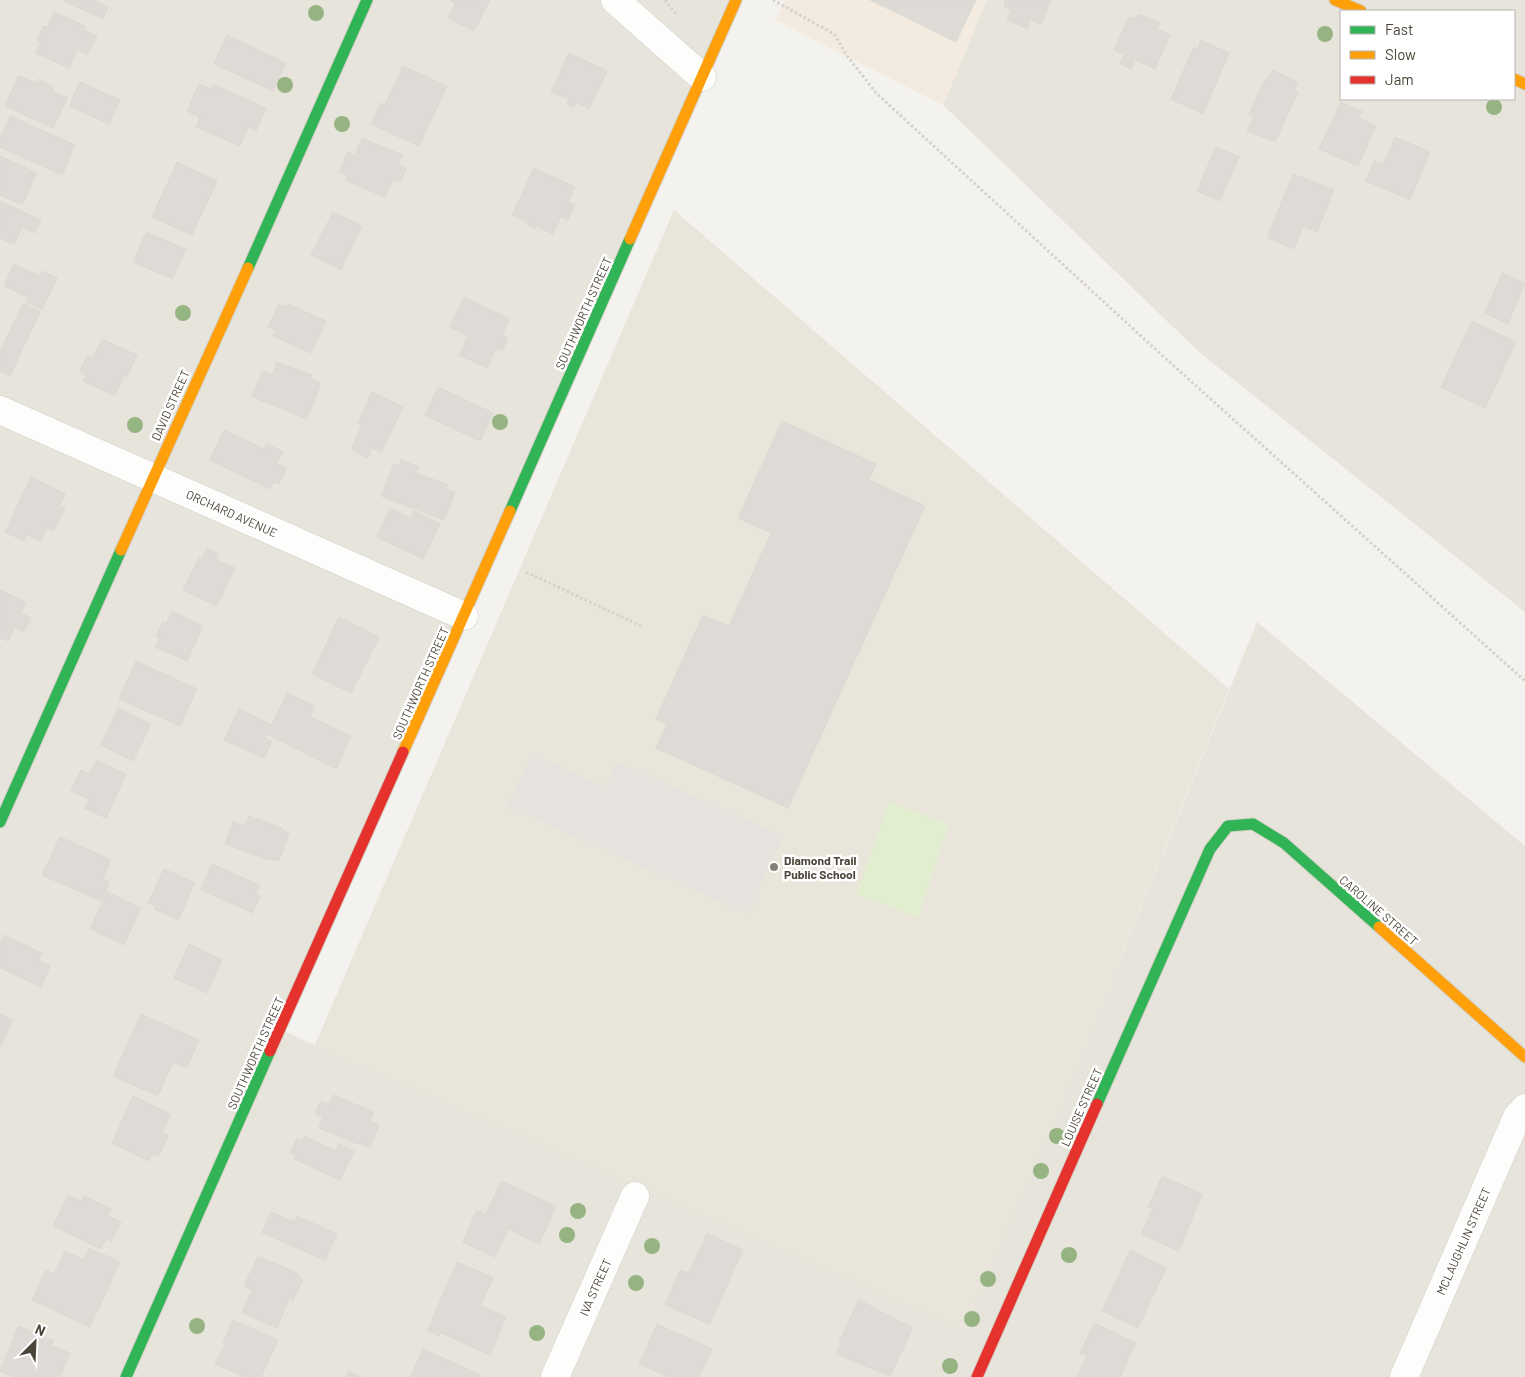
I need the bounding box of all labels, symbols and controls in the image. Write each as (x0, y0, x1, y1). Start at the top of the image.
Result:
legend (1340, 10, 1515, 100)
text: Fast (1385, 20, 1413, 38)
text: Slow (1385, 45, 1416, 63)
text: Jam (1385, 70, 1414, 88)
street label: SOUTHWORTH STREET (552, 255, 614, 371)
street label: DAVID STREET (148, 367, 192, 443)
street label: ORCHARD AVENUE (184, 487, 280, 539)
street label: SOUTHWORTH STREET (389, 625, 451, 741)
place label: Diamond Trail Public School (784, 853, 856, 881)
marker: Diamond Trail Public School (768, 861, 780, 873)
street label: CAROLINE STREET (1337, 872, 1421, 948)
street label: SOUTHWORTH STREET (224, 995, 286, 1111)
street label: LOUISE STREET (1058, 1066, 1105, 1148)
street label: MCLAUGHLIN STREET (1433, 1185, 1493, 1297)
street label: IVA STREET (576, 1256, 614, 1318)
north arrow (10, 1317, 60, 1367)
text: N (33, 1320, 48, 1339)

